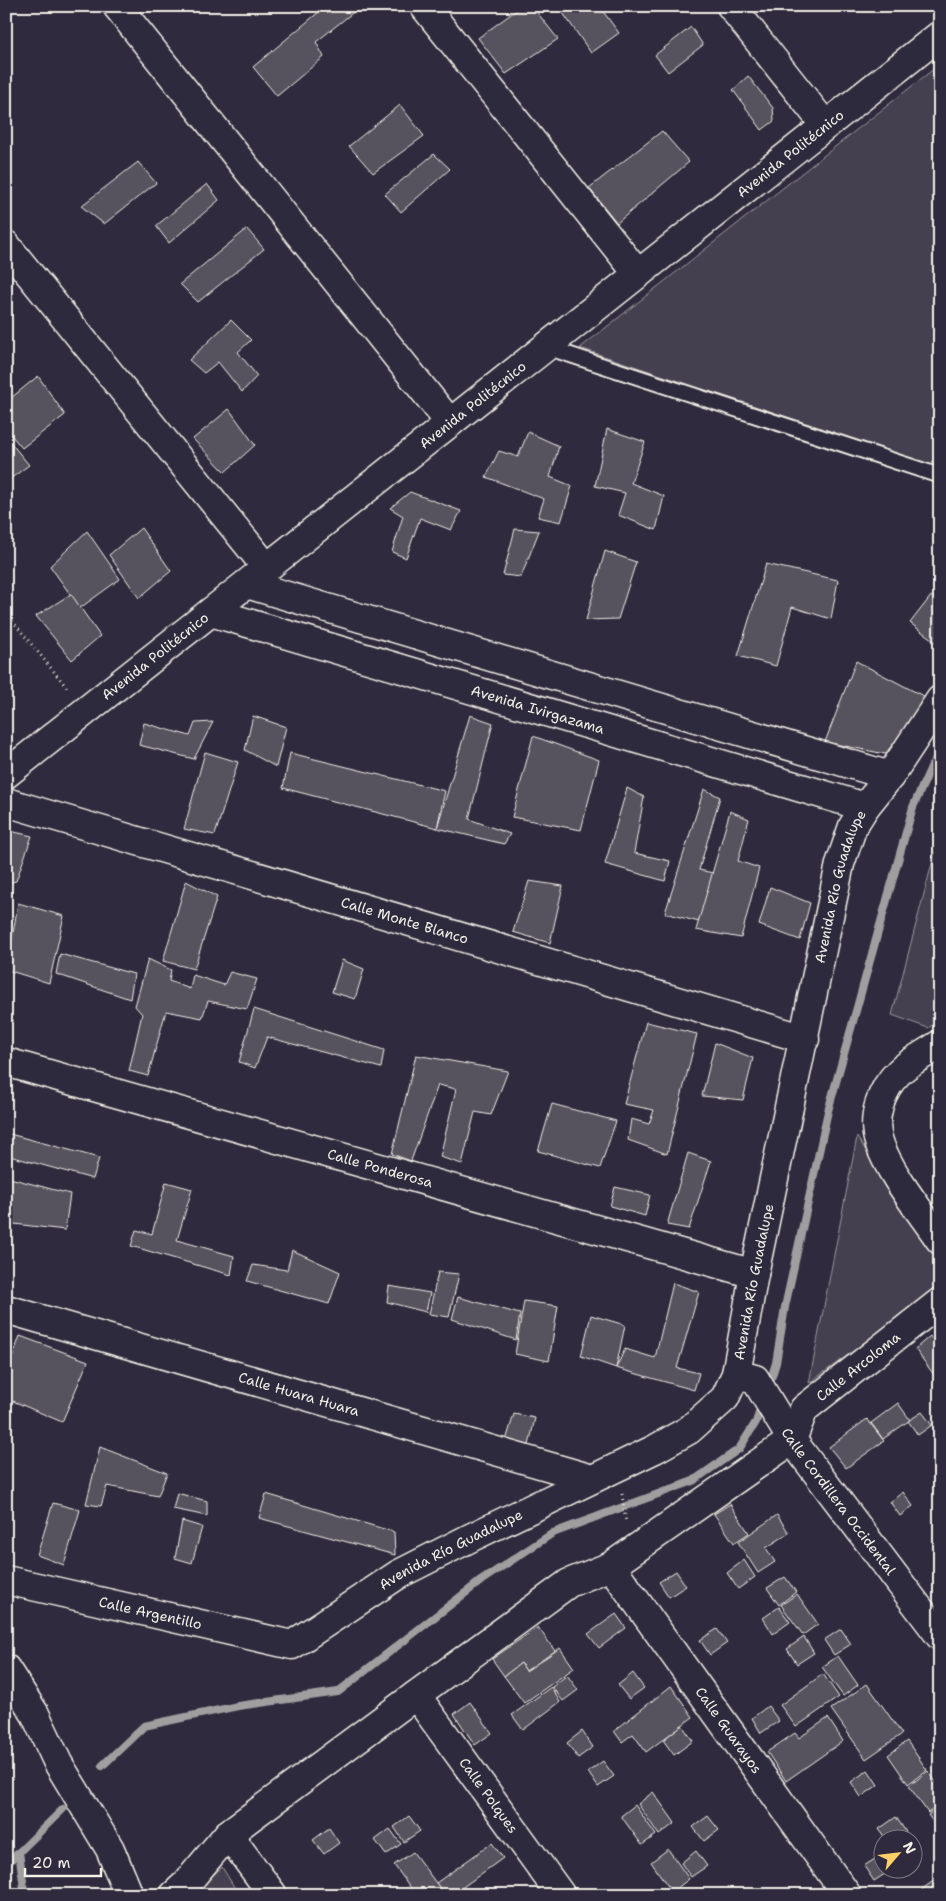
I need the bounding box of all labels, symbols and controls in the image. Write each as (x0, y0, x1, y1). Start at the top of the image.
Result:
street label: Avenida Politécnico (733, 106, 847, 201)
street label: Avenida Politécnico (415, 357, 530, 453)
street label: Avenida Politécnico (98, 608, 212, 704)
street label: Avenida Ivirgazama (469, 681, 607, 738)
street label: Avenida Río Guadalupe (810, 806, 870, 965)
street label: Calle Monte Blanco (339, 893, 471, 948)
street label: Calle Ponderosa (325, 1145, 435, 1192)
street label: Avenida Río Guadalupe (730, 1202, 778, 1361)
street label: Calle Arcoloma (812, 1328, 904, 1405)
street label: Calle Huara Huara (236, 1368, 362, 1420)
street label: Calle Cordillera Occidental (778, 1424, 900, 1579)
street label: Avenida Río Guadalupe (376, 1505, 525, 1594)
street label: Calle Argentillo (97, 1592, 204, 1633)
street label: Calle Guarayos (692, 1683, 766, 1777)
street label: Calle Polques (455, 1754, 522, 1837)
north arrow (874, 1828, 924, 1878)
text: N (899, 1839, 920, 1857)
scale bar (25, 1846, 101, 1878)
text: 20 m (32, 1853, 71, 1873)

